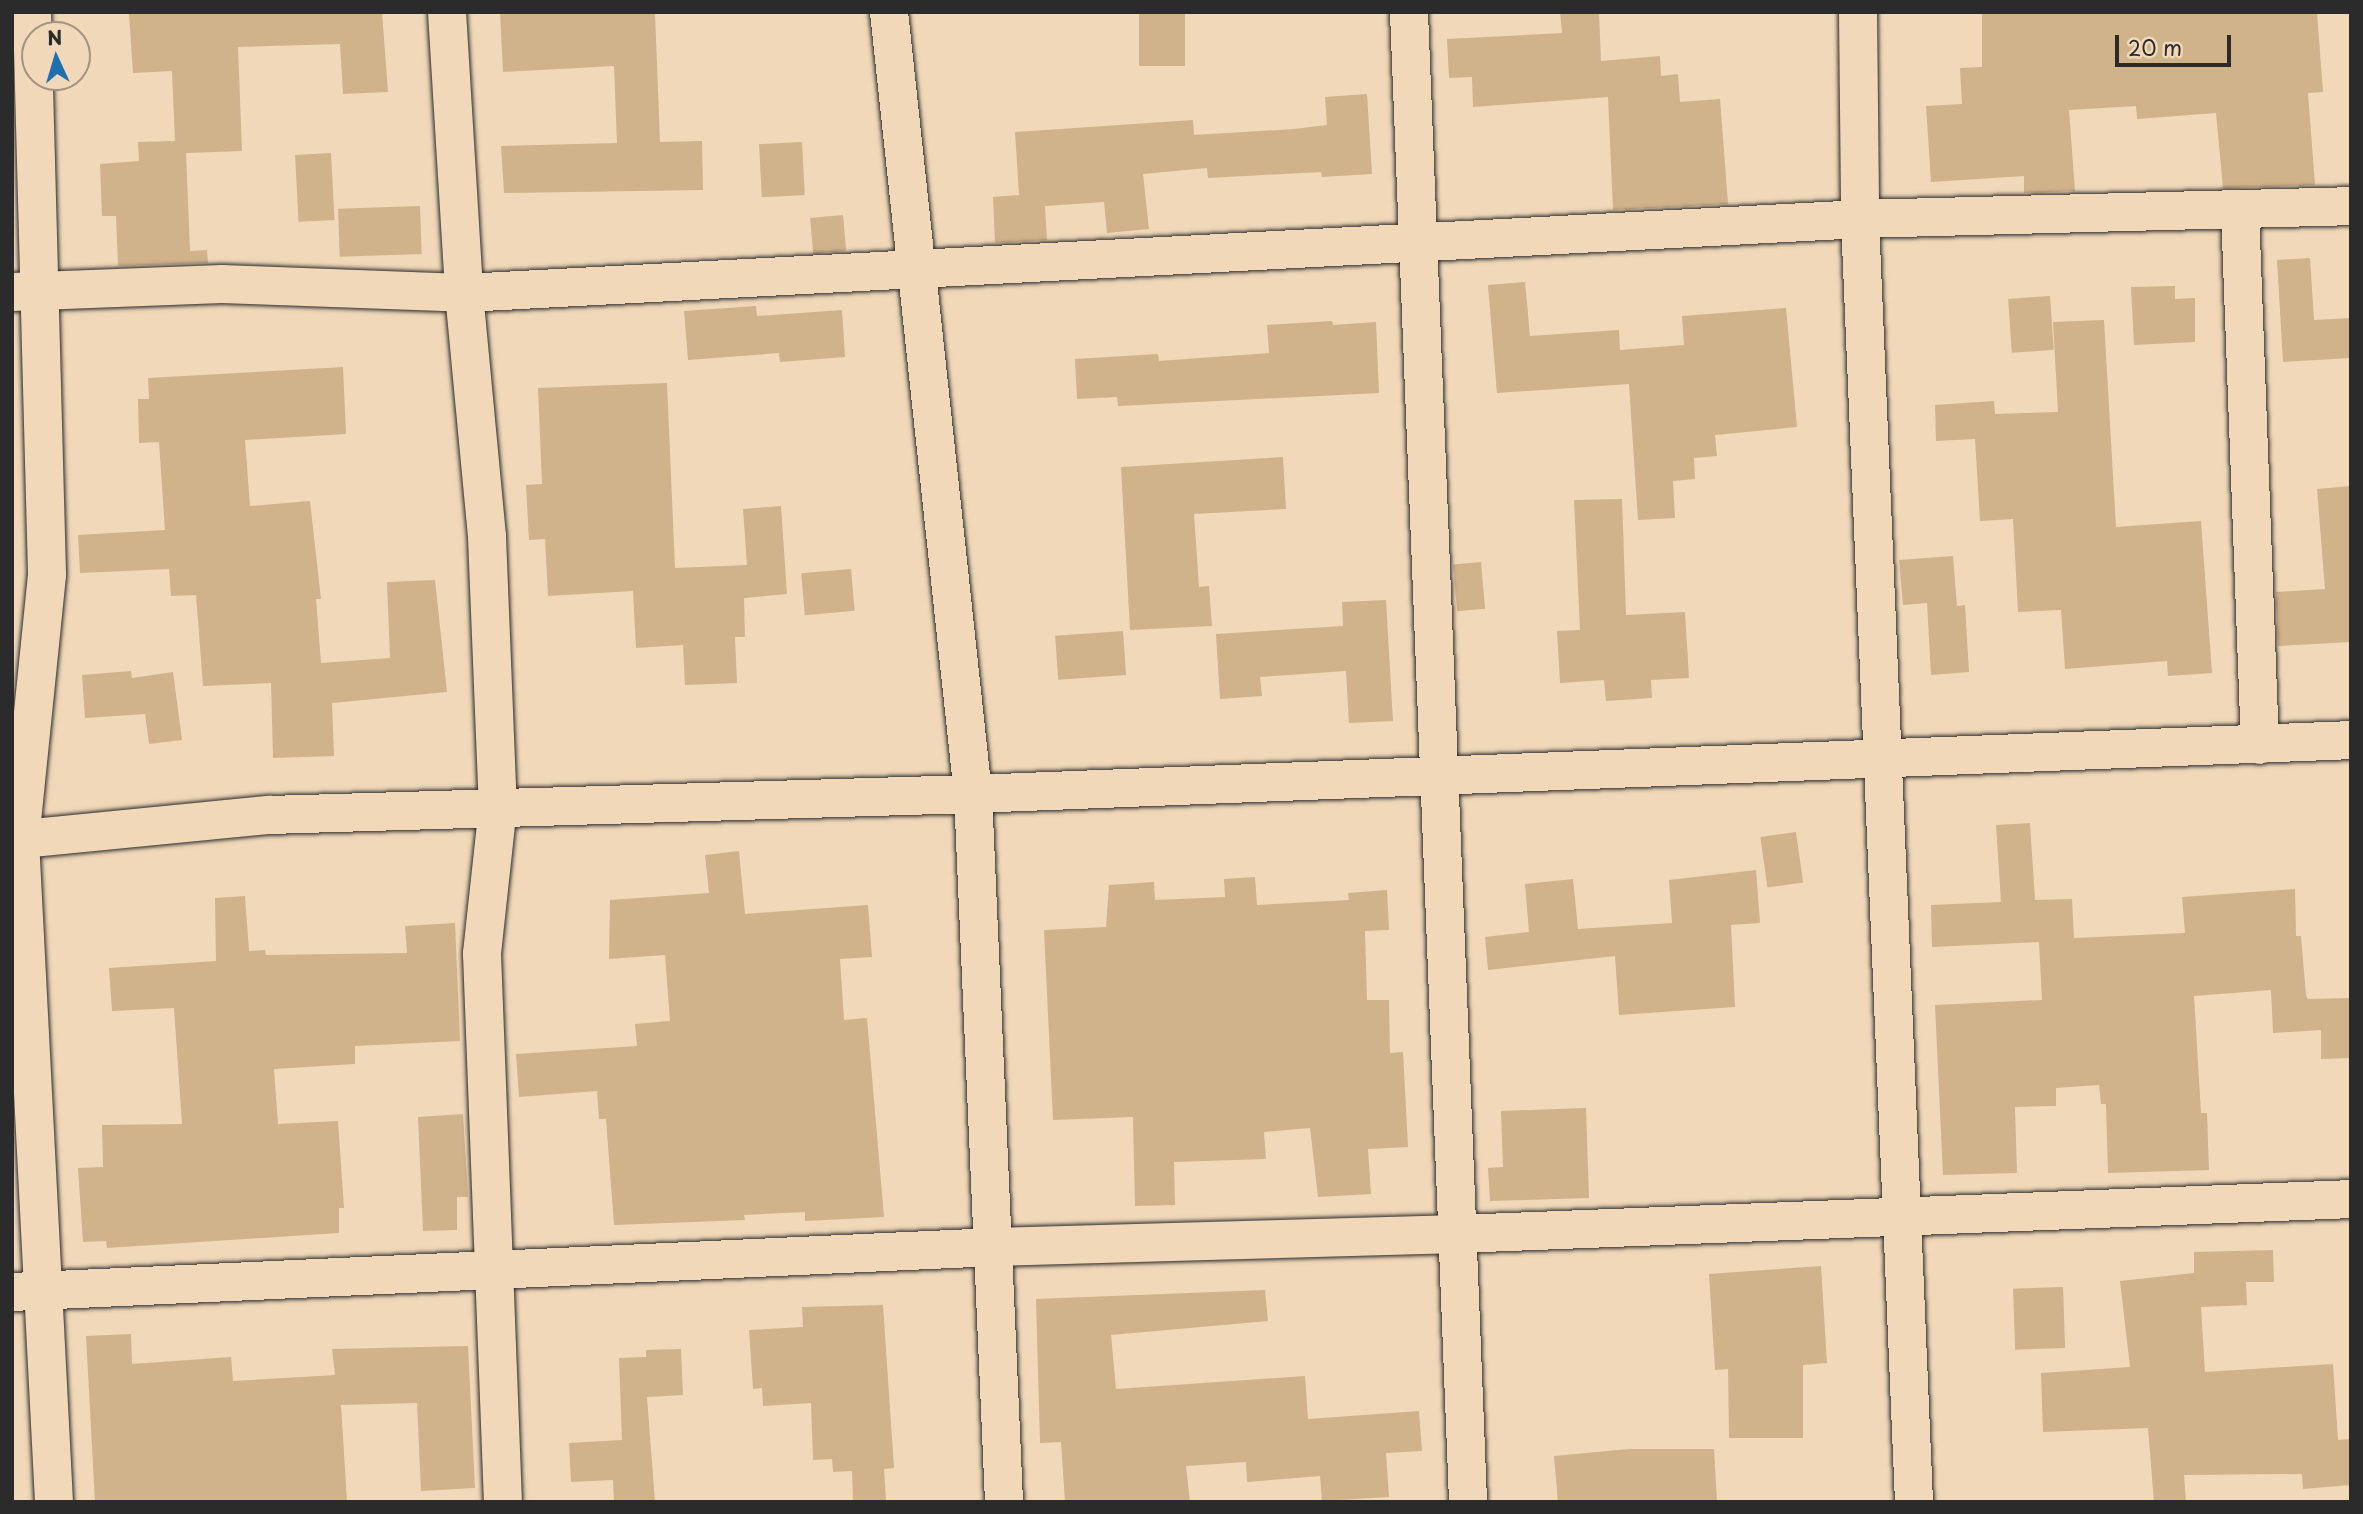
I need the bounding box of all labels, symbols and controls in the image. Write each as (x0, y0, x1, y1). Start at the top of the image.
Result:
north arrow (21, 21, 91, 91)
scale bar (2118, 21, 2234, 65)
text: N (46, 23, 63, 52)
text: 20 m (2128, 31, 2182, 63)

